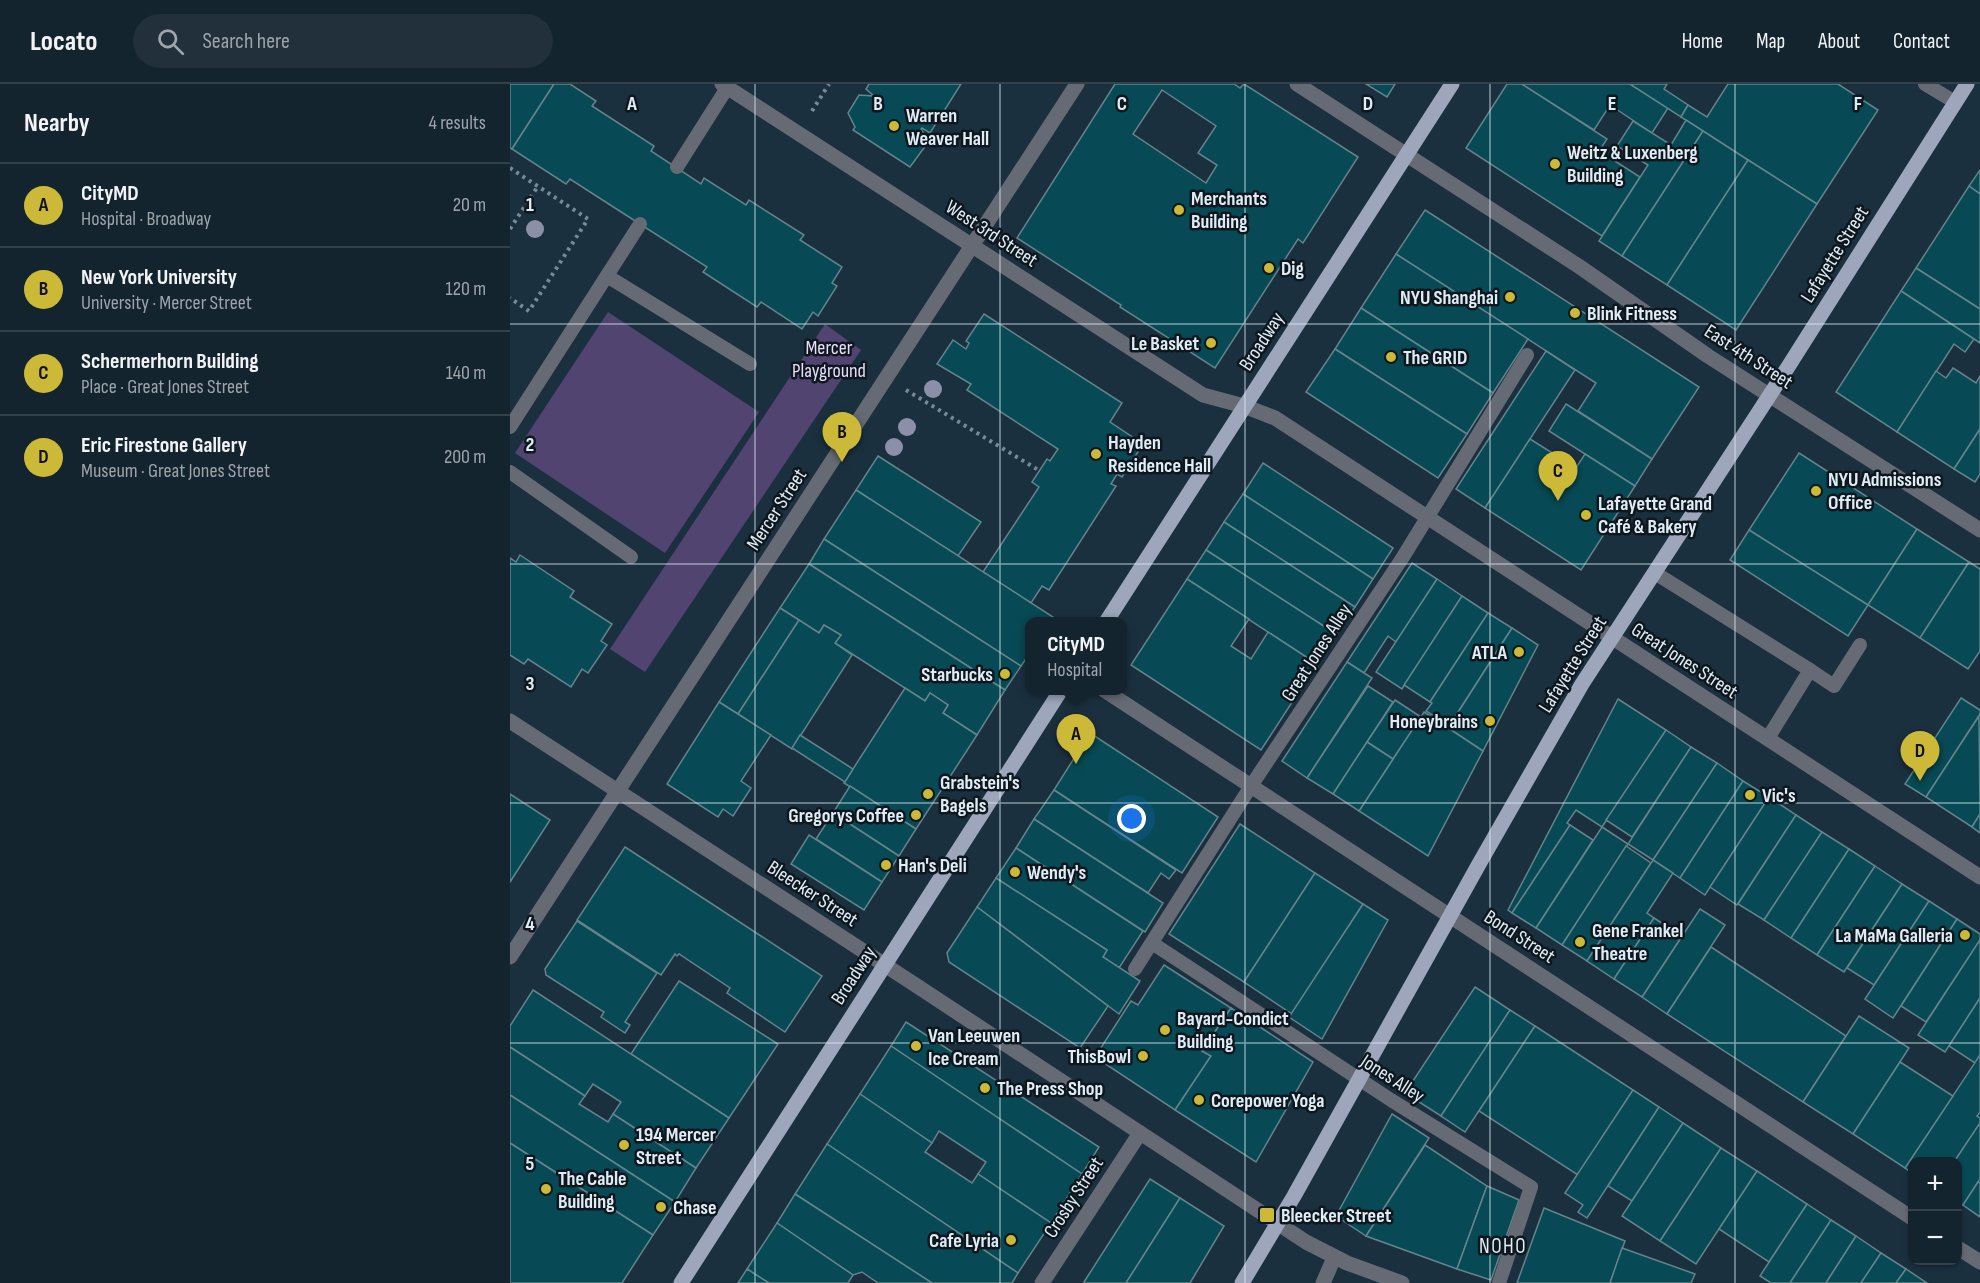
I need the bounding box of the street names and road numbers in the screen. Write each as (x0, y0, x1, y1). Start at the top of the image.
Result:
street label: West 3rd Street (941, 195, 1042, 272)
street label: Lafayette Street (1796, 202, 1874, 307)
street label: Broadway (1234, 308, 1290, 375)
street label: East 4th Street (1700, 319, 1797, 394)
street label: Mercer Street (742, 464, 812, 555)
street label: Great Jones Alley (1276, 599, 1357, 706)
street label: Lafayette Street (1534, 612, 1612, 717)
street label: Great Jones Street (1627, 618, 1742, 704)
street label: Bleecker Street (763, 856, 862, 932)
street label: Bond Street (1480, 905, 1559, 969)
street label: Broadway (826, 942, 882, 1009)
street label: Jones Alley (1355, 1049, 1429, 1108)
street label: Crosby Street (1039, 1153, 1109, 1243)

